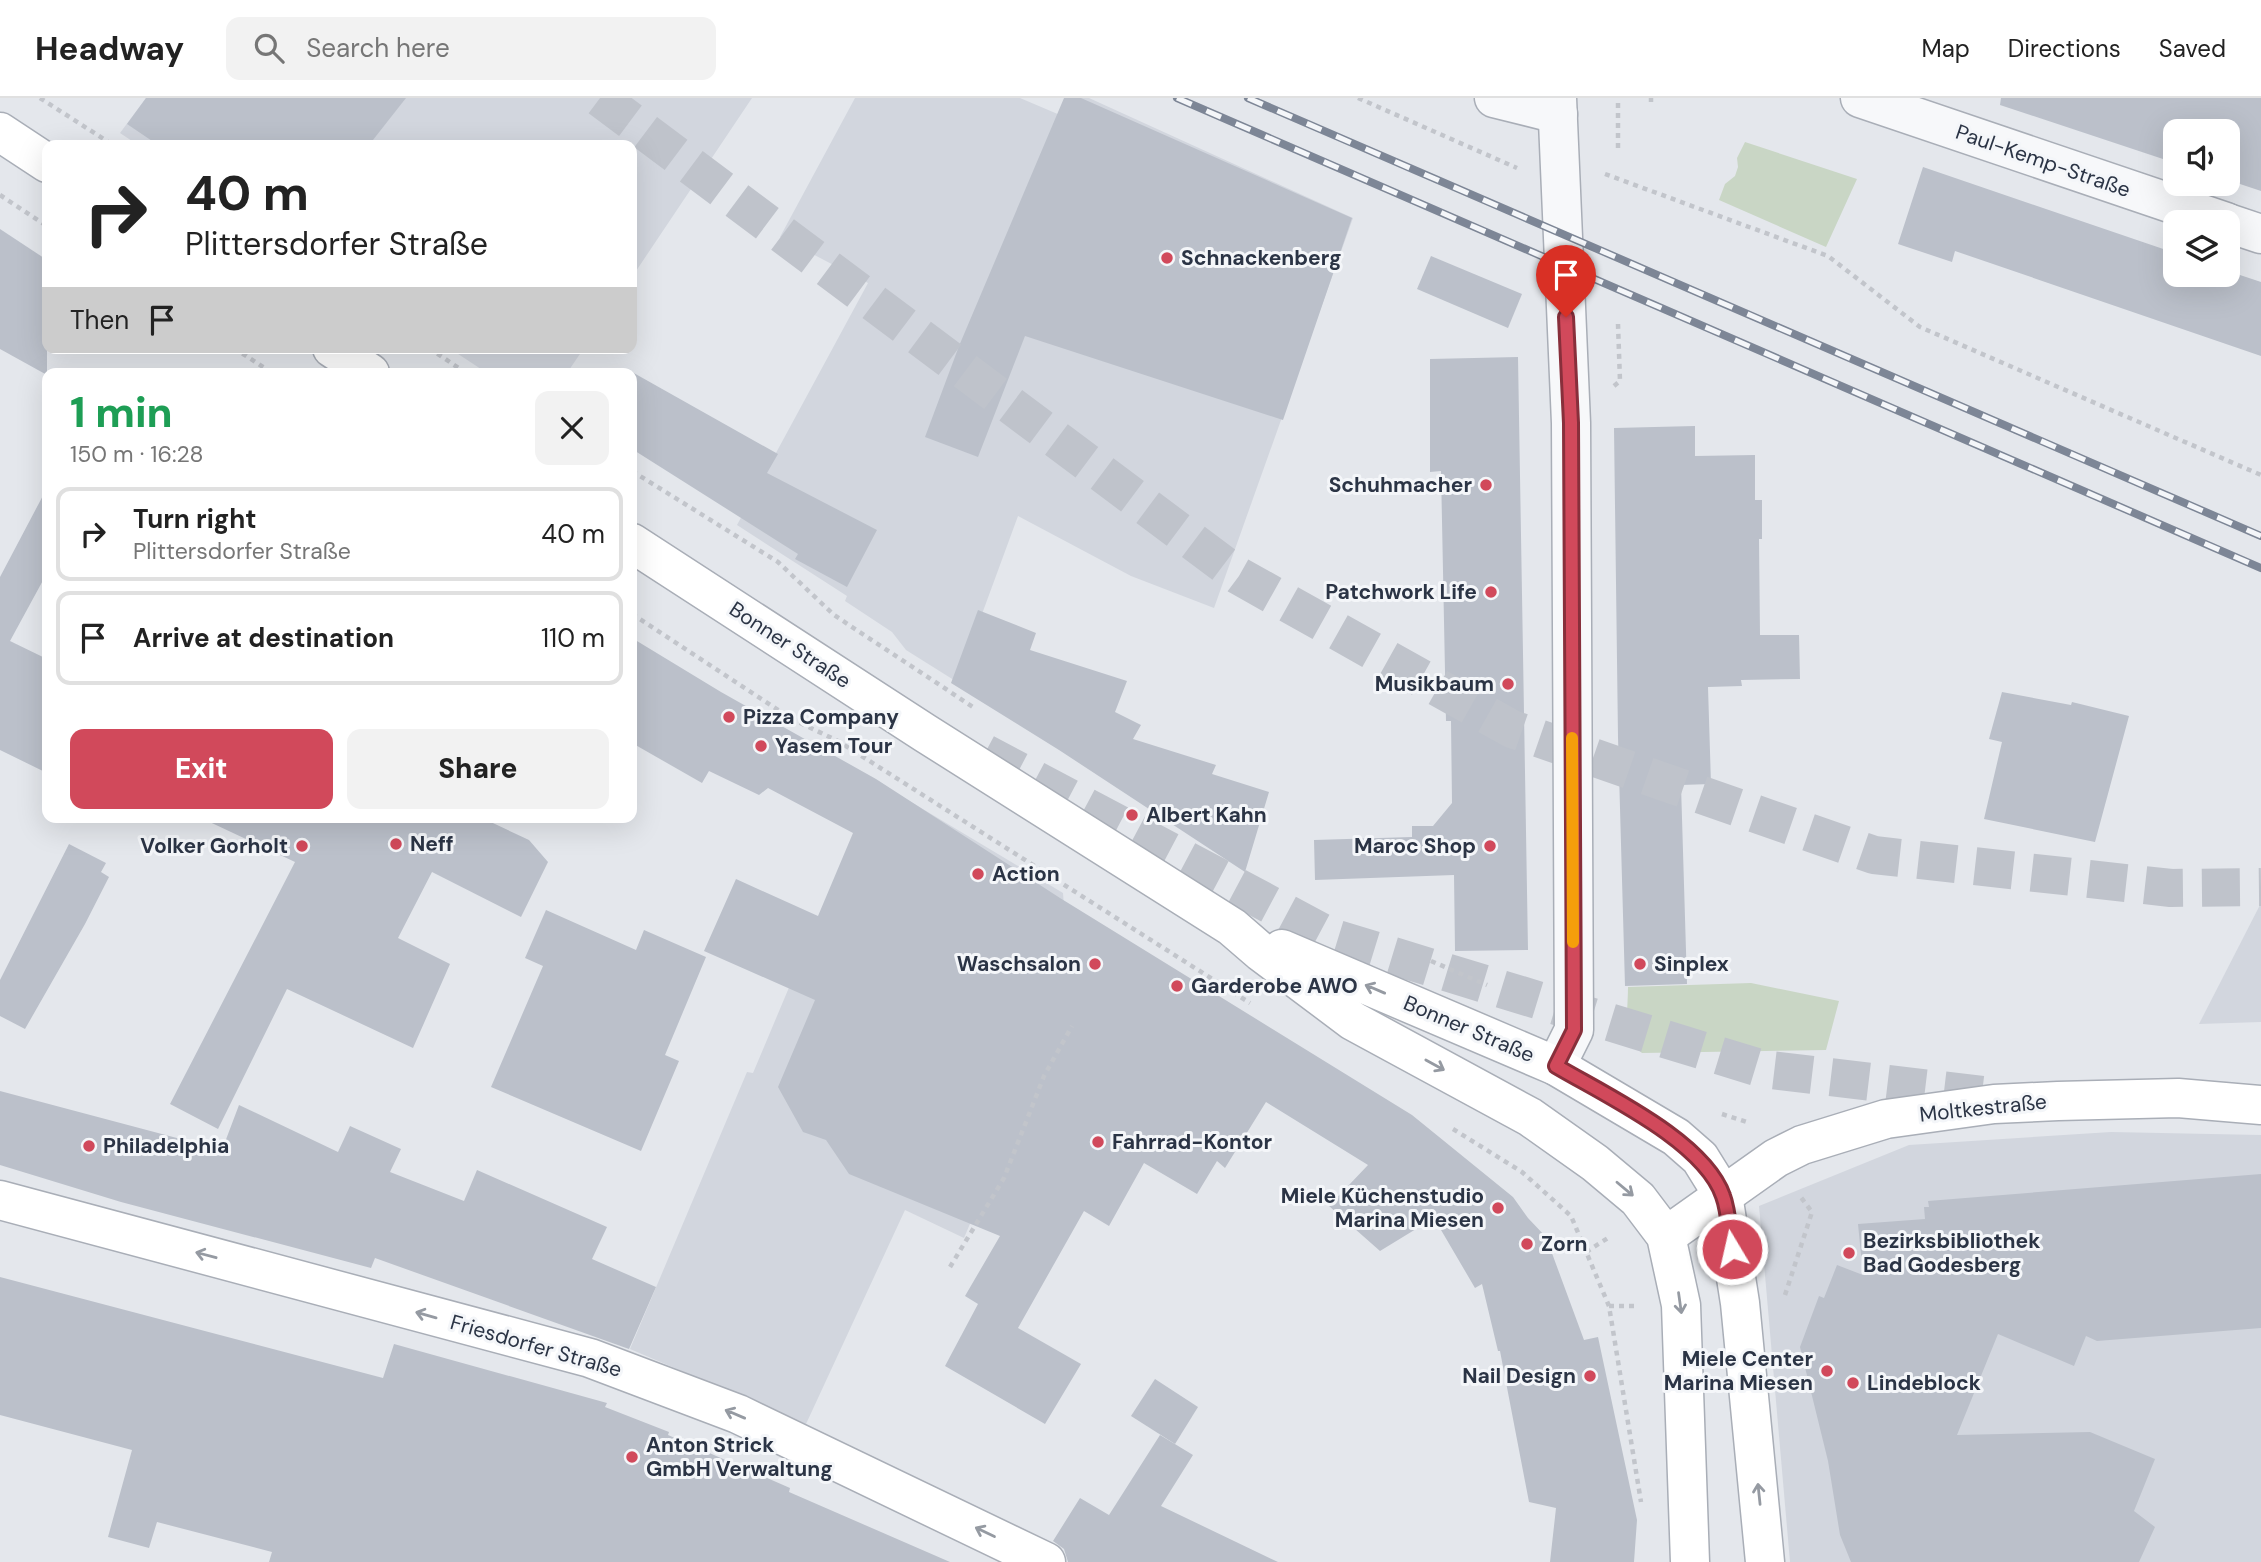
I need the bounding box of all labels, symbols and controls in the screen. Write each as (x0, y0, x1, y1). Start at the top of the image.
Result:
search box (226, 17, 716, 80)
text: Headway (35, 27, 184, 70)
icon: search (250, 29, 288, 67)
text: Search here (306, 31, 450, 65)
text: Map (1922, 33, 1970, 64)
text: Directions (2008, 33, 2121, 64)
text: Saved (2159, 33, 2226, 64)
street label: Paul-Kemp-Straße (1952, 118, 2134, 204)
map controls (2163, 119, 2240, 287)
button: sound (2163, 119, 2240, 196)
text: 40 m (185, 161, 309, 225)
icon: right (70, 168, 161, 259)
button: layers (2163, 210, 2240, 287)
text: Plittersdorfer Straße (185, 223, 488, 265)
place label: Schnackenberg (1181, 244, 1342, 272)
pin (1536, 245, 1596, 317)
marker: Schnackenberg (1159, 250, 1175, 266)
icon: arrive (1547, 256, 1585, 294)
icon: arrive (143, 301, 181, 339)
text: Then (70, 303, 129, 337)
text: 1 min (70, 385, 173, 440)
button: close (535, 391, 609, 465)
text: 150 m · 16:28 (70, 439, 203, 469)
place label: Schuhmacher (1329, 471, 1472, 499)
marker: Schuhmacher (1478, 477, 1494, 493)
text: Turn right (133, 502, 257, 536)
icon: right (74, 515, 112, 553)
text: 40 m (541, 517, 605, 551)
text: Plittersdorfer Straße (133, 536, 351, 566)
place label: Patchwork Life (1325, 578, 1477, 606)
marker: Patchwork Life (1483, 584, 1499, 600)
street label: Bonner Straße (724, 595, 856, 695)
icon: arrive (74, 619, 112, 657)
text: Arrive at destination (133, 621, 394, 655)
text: 110 m (541, 621, 605, 655)
place label: Musikbaum (1375, 670, 1494, 698)
marker: Musikbaum (1500, 676, 1516, 692)
place label: Pizza Company (743, 703, 899, 731)
marker: Pizza Company (721, 709, 737, 725)
button: Exit (70, 729, 333, 809)
button: Share (347, 729, 609, 809)
place label: Yasem Tour (775, 732, 893, 760)
marker: Yasem Tour (753, 738, 769, 754)
place label: Albert Kahn (1146, 801, 1267, 829)
marker: Albert Kahn (1124, 807, 1140, 823)
place label: Neff (410, 830, 454, 858)
place label: Volker Gorholt (140, 832, 288, 860)
place label: Maroc Shop (1354, 832, 1476, 860)
marker: Neff (388, 836, 404, 852)
marker: Volker Gorholt (294, 838, 310, 854)
marker: Maroc Shop (1482, 838, 1498, 854)
place label: Action (992, 860, 1060, 888)
marker: Action (970, 866, 986, 882)
place label: Waschsalon (957, 950, 1081, 978)
place label: Sinplex (1654, 950, 1729, 978)
marker: Waschsalon (1087, 956, 1103, 972)
marker: Sinplex (1632, 956, 1648, 972)
place label: Garderobe AWO (1191, 972, 1358, 1000)
marker: Garderobe AWO (1169, 978, 1185, 994)
one-way arrow (1365, 982, 1387, 995)
street label: Bonner Straße (1399, 989, 1539, 1069)
one-way arrow (1424, 1059, 1445, 1073)
street label: Moltkestraße (1918, 1087, 2048, 1129)
place label: Fahrrad-Kontor (1112, 1128, 1273, 1156)
place label: Philadelphia (103, 1132, 229, 1160)
marker: Fahrrad-Kontor (1090, 1134, 1106, 1150)
marker: Philadelphia (81, 1138, 97, 1154)
one-way arrow (1616, 1181, 1634, 1196)
place label: Miele Küchenstudio Marina Miesen (1281, 1182, 1484, 1234)
marker: Miele Küchenstudio Marina Miesen (1490, 1200, 1506, 1216)
position arrow (1695, 1212, 1769, 1286)
place label: Bezirksbibliothek Bad Godesberg (1863, 1227, 2040, 1279)
place label: Zorn (1541, 1230, 1587, 1258)
marker: Zorn (1519, 1236, 1535, 1252)
marker: Bezirksbibliothek Bad Godesberg (1841, 1245, 1857, 1261)
one-way arrow (195, 1248, 218, 1261)
one-way arrow (1673, 1291, 1686, 1314)
one-way arrow (415, 1307, 437, 1320)
street label: Friesdorfer Straße (447, 1308, 625, 1384)
place label: Miele Center Marina Miesen (1664, 1345, 1813, 1397)
place label: Nail Design (1462, 1362, 1576, 1390)
marker: Miele Center Marina Miesen (1819, 1363, 1835, 1379)
marker: Nail Design (1582, 1368, 1598, 1384)
place label: Lindeblock (1867, 1369, 1981, 1397)
marker: Lindeblock (1845, 1375, 1861, 1391)
one-way arrow (725, 1407, 747, 1420)
place label: Anton Strick GmbH Verwaltung (646, 1431, 833, 1483)
marker: Anton Strick GmbH Verwaltung (624, 1449, 640, 1465)
one-way arrow (1752, 1483, 1765, 1506)
one-way arrow (975, 1525, 996, 1539)

